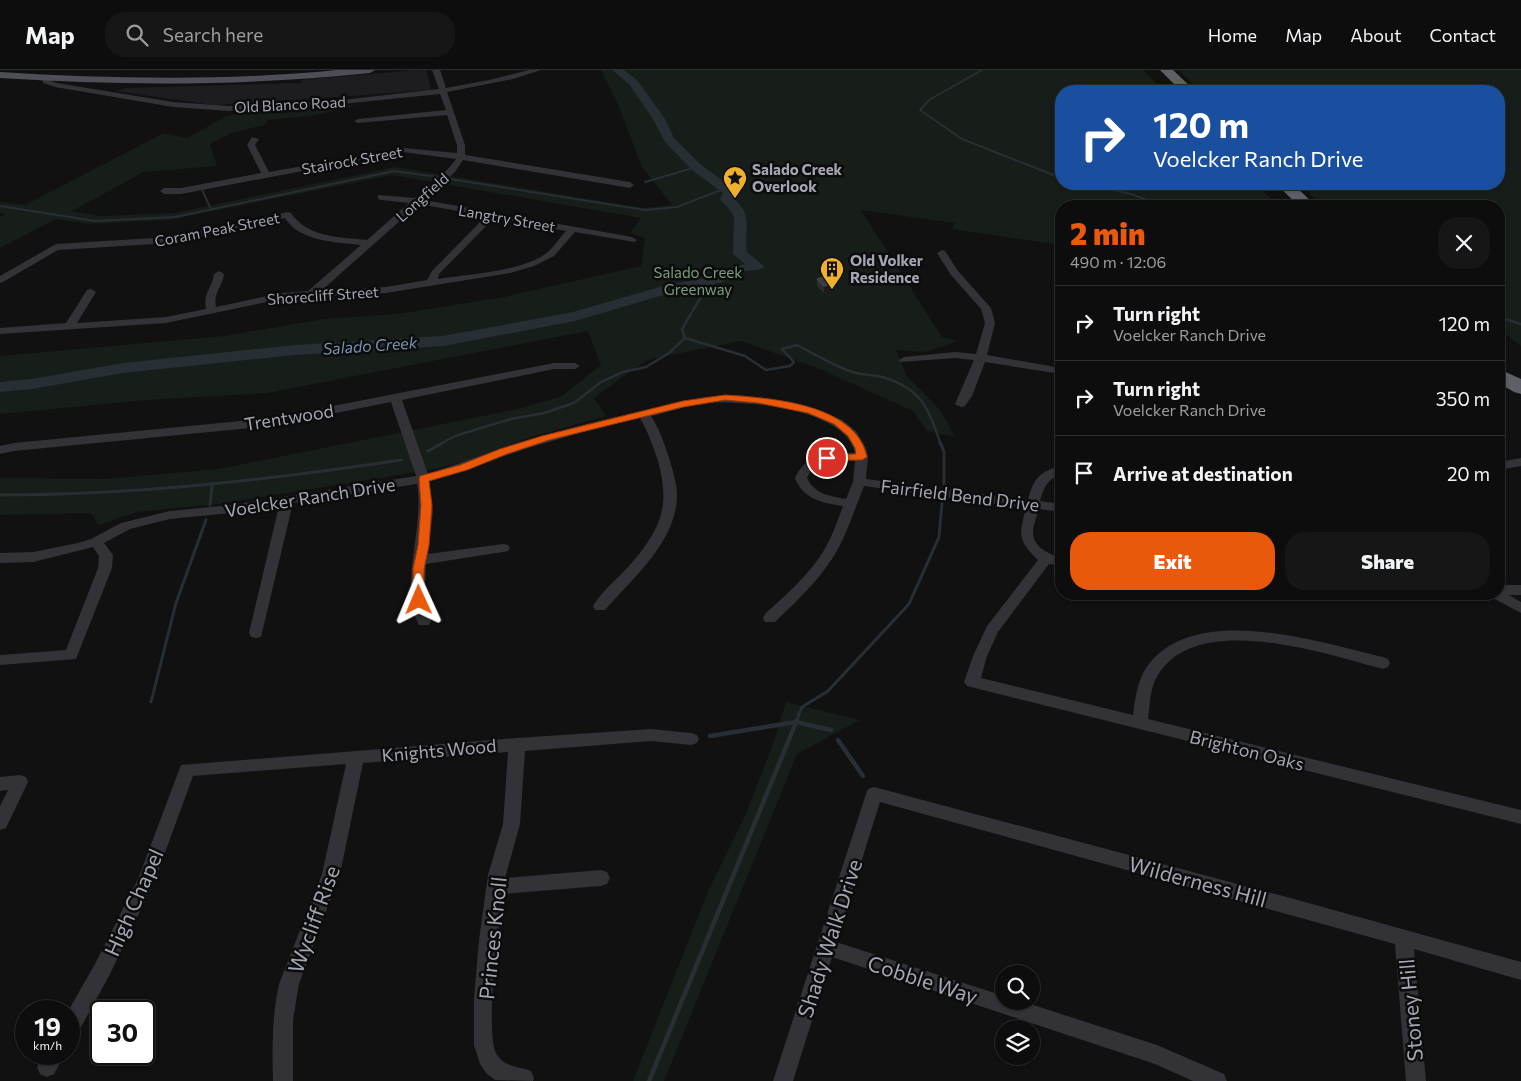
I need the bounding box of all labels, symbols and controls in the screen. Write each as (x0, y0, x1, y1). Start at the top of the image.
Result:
search box (105, 12, 455, 57)
text: Map (25, 20, 75, 49)
icon: search (123, 21, 151, 49)
text: Search here (163, 23, 263, 46)
text: Home (1208, 24, 1257, 46)
text: Map (1285, 24, 1322, 46)
text: About (1350, 24, 1402, 46)
text: Contact (1430, 24, 1496, 46)
street label: Old Blanco Road (234, 92, 346, 116)
text: 120 m (1153, 102, 1249, 145)
icon: right (1070, 105, 1135, 170)
street label: Stairock Street (300, 142, 404, 178)
text: Voelcker Ranch Drive (1153, 145, 1363, 172)
place label: Salado Creek Overlook (752, 160, 843, 195)
place icon: Salado Creek Overlook (722, 165, 748, 199)
street label: Longfield (392, 169, 452, 225)
street label: Langtry Street (457, 201, 557, 235)
street label: Coram Peak Street (153, 208, 281, 250)
text: 2 min (1070, 214, 1145, 251)
button: close (1438, 217, 1490, 269)
place label: Old Volker Residence (850, 251, 923, 286)
text: 490 m · 12:06 (1070, 252, 1166, 271)
building icon: Old Volker Residence (819, 256, 845, 290)
park label: Salado Creek Greenway (654, 263, 742, 298)
street label: Shorecliff Street (267, 282, 379, 308)
text: Turn right (1113, 302, 1200, 325)
icon: right (1070, 309, 1098, 337)
text: 120 m (1439, 312, 1490, 335)
text: Voelcker Ranch Drive (1113, 325, 1266, 344)
water label: Salado Creek (322, 332, 418, 358)
text: Turn right (1113, 377, 1200, 400)
icon: right (1070, 384, 1098, 412)
text: 350 m (1436, 387, 1490, 410)
street label: Trentwood (243, 399, 335, 435)
text: Voelcker Ranch Drive (1113, 400, 1266, 419)
pin (806, 437, 848, 479)
icon: arrive (813, 444, 841, 472)
icon: arrive (1070, 459, 1098, 487)
text: Arrive at destination (1113, 462, 1293, 485)
text: 20 m (1447, 462, 1490, 485)
street label: Voelcker Ranch Drive (223, 473, 397, 521)
street label: Fairfield Bend Drive (879, 474, 1041, 516)
button: Exit (1070, 532, 1275, 590)
button: Share (1285, 532, 1490, 590)
position arrow (392, 573, 444, 625)
street label: Brighton Oaks (1187, 725, 1307, 775)
street label: Knights Wood (381, 734, 497, 766)
street label: High Chapel (98, 844, 168, 960)
street label: Wilderness Hill (1126, 851, 1270, 911)
street label: Shady Walk Drive (792, 856, 866, 1020)
street label: Wycliff Rise (282, 862, 344, 976)
street label: Princes Knoll (473, 875, 511, 1001)
street label: Cobble Way (865, 949, 981, 1009)
street label: Stoney Hill (1393, 958, 1427, 1062)
map controls (995, 965, 1040, 1065)
button: search (995, 965, 1040, 1010)
speed limit sign: 30 (90, 1000, 155, 1065)
text: 19 (34, 1011, 61, 1041)
button: layers (995, 1020, 1040, 1065)
text: km/h (33, 1038, 62, 1052)

